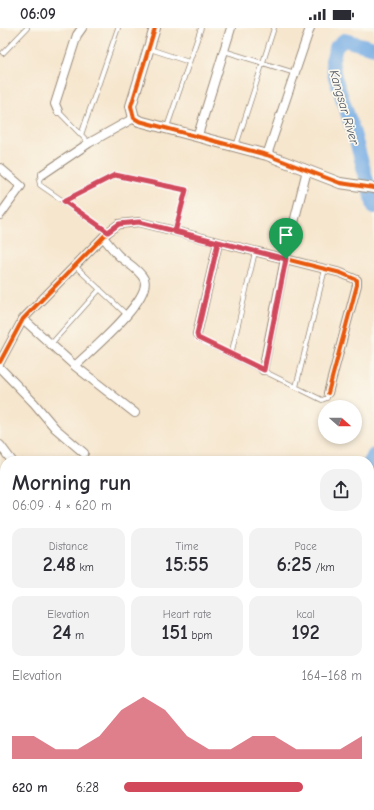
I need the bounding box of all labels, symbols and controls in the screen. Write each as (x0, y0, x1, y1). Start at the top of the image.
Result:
text: 06:09 (20, 5, 56, 23)
water label: Kangsar River (327, 68, 363, 147)
pin (269, 218, 303, 259)
icon: arrive (275, 224, 297, 246)
north arrow (318, 400, 362, 444)
map controls (318, 400, 362, 444)
button: share (320, 469, 362, 511)
text: Morning run (12, 470, 131, 496)
text: 06:09 · 4 × 620 m (12, 498, 112, 513)
text: Distance (49, 540, 88, 553)
text: Time (176, 540, 198, 553)
text: Pace (295, 540, 317, 553)
text: 2.48 (43, 553, 76, 576)
text: 15:55 (165, 553, 209, 576)
text: 6:25 (277, 553, 312, 576)
text: km (76, 561, 94, 574)
text: /km (312, 561, 335, 574)
text: Elevation (47, 608, 89, 621)
text: Heart rate (163, 608, 211, 621)
text: kcal (296, 608, 315, 621)
text: 24 (53, 621, 71, 644)
text: 151 (162, 621, 188, 644)
text: 192 (292, 621, 320, 644)
text: m (71, 629, 84, 642)
text: bpm (188, 629, 212, 642)
text: Elevation (12, 668, 62, 683)
text: 164–168 m (302, 668, 362, 683)
text: 620 m (12, 780, 48, 795)
text: 6:28 (76, 780, 99, 795)

